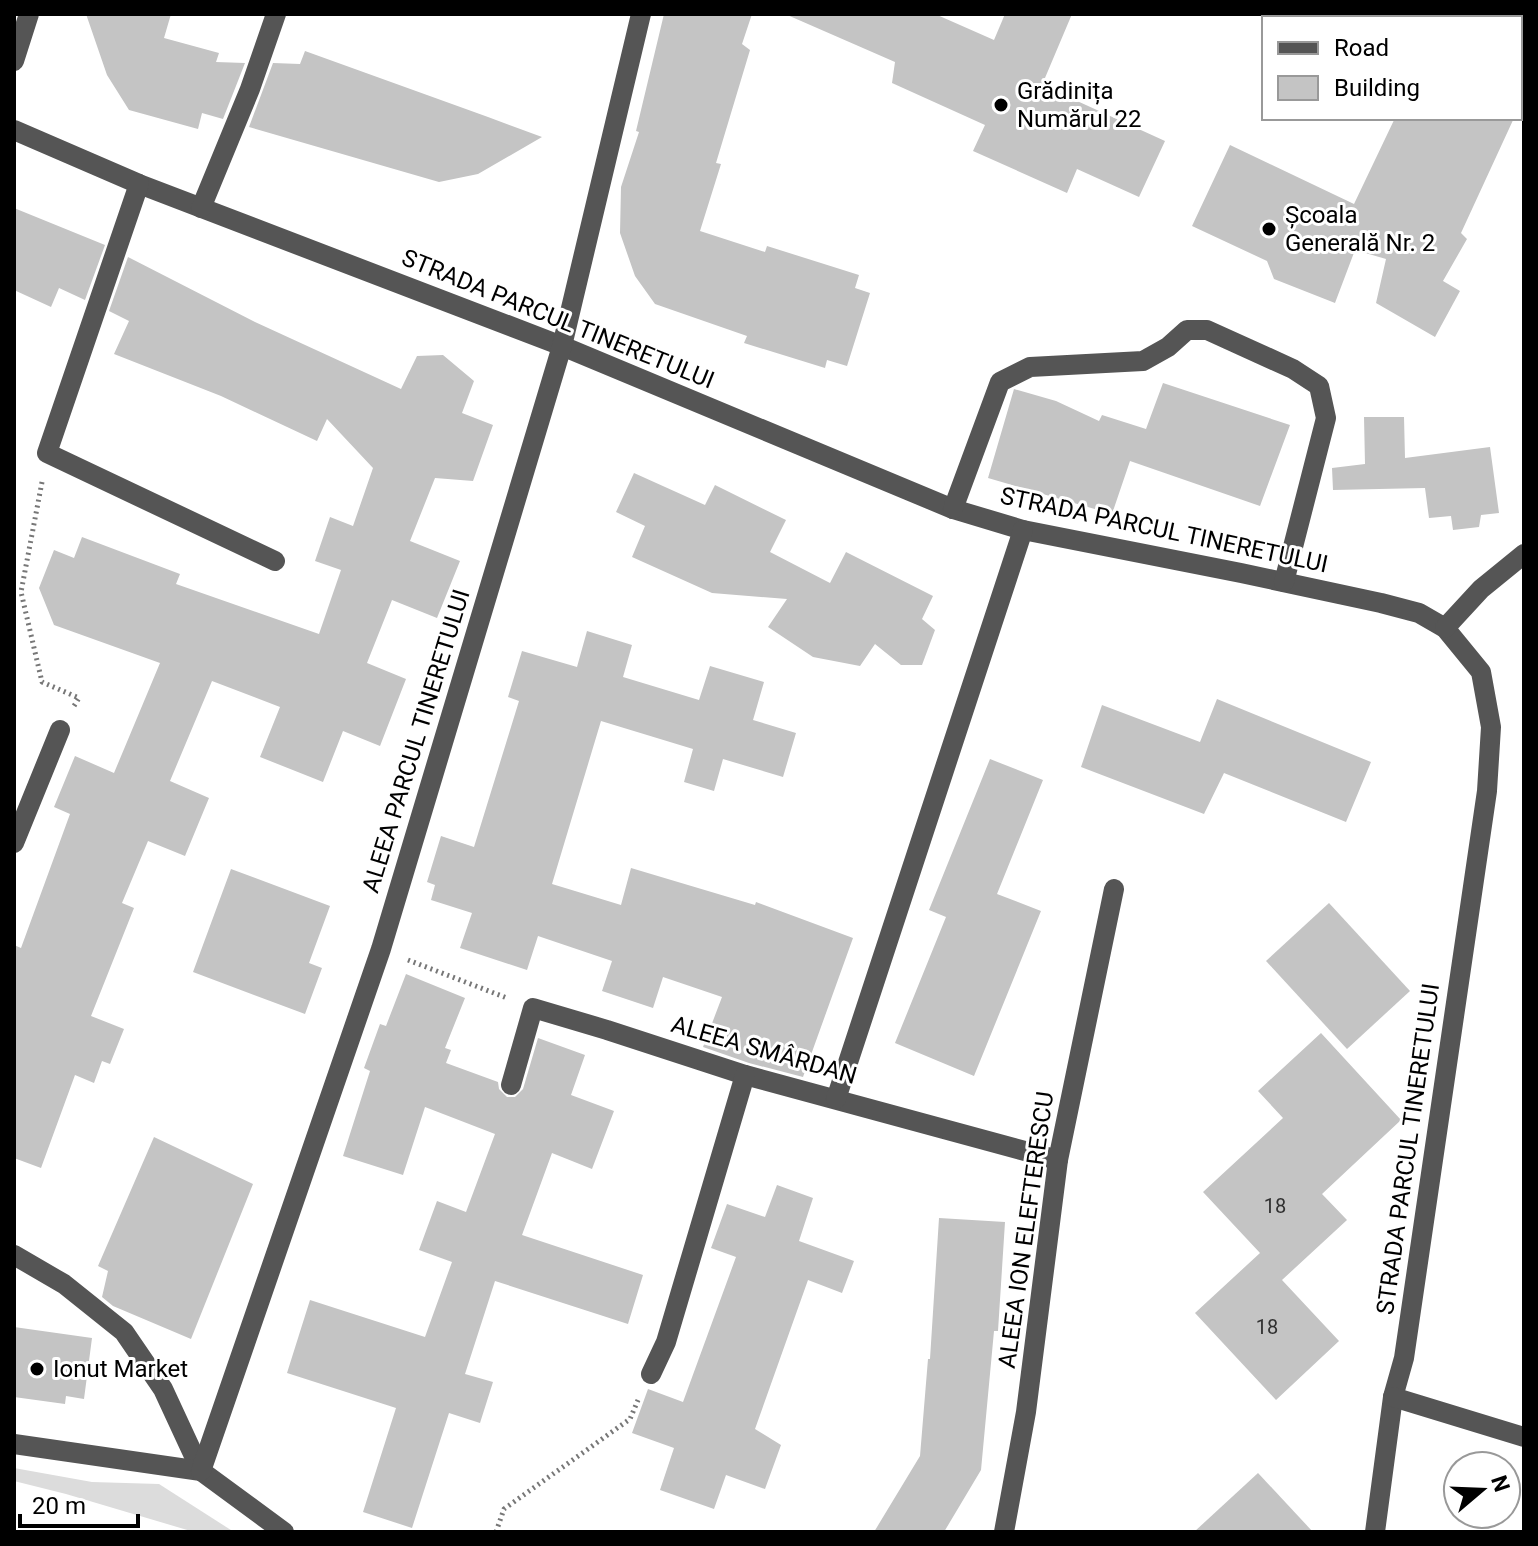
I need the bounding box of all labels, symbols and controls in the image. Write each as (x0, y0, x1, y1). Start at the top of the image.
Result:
legend (1262, 16, 1522, 120)
text: Road (1334, 34, 1389, 62)
text: Building (1334, 74, 1420, 102)
place label: Grădinița Numărul 22 (1017, 77, 1142, 133)
marker: Grădinița Numărul 22 (992, 96, 1010, 114)
place label: Școala Generală Nr. 2 (1285, 201, 1435, 257)
marker: Școala Generală Nr. 2 (1260, 220, 1278, 238)
street label: STRADA PARCUL TINERETULUI (398, 243, 718, 395)
street label: STRADA PARCUL TINERETULUI (998, 482, 1330, 578)
street label: ALEEA PARCUL TINERETULUI (356, 586, 476, 896)
street label: STRADA PARCUL TINERETULUI (1371, 982, 1445, 1316)
street label: ALEEA SMÂRDAN (668, 1010, 860, 1090)
street label: ALEEA ION ELEFTERESCU (993, 1090, 1059, 1370)
house number: 18 (1264, 1194, 1286, 1218)
house number: 18 (1256, 1315, 1278, 1339)
place label: Ionut Market (53, 1355, 188, 1383)
marker: Ionut Market (28, 1360, 46, 1378)
north arrow (1442, 1450, 1522, 1530)
text: N (1486, 1472, 1515, 1495)
scale bar (20, 1478, 138, 1528)
text: 20 m (32, 1492, 86, 1520)

